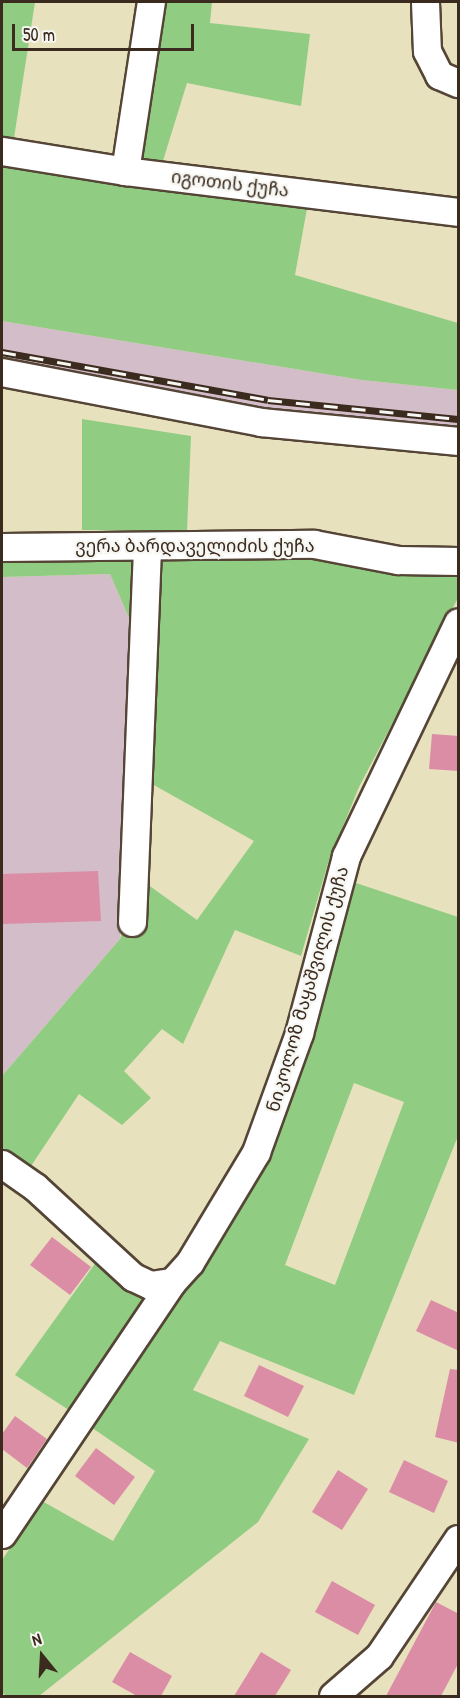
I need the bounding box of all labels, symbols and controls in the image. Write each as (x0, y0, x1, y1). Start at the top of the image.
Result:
scale bar (15, 12, 196, 50)
text: 50 m (23, 22, 55, 47)
street label: იგოთის ქუჩა (170, 166, 290, 202)
street label: ვერა ბარდაველიძის ქუჩა (75, 535, 315, 557)
street label: ნიკოლოზ მაყაშვილის ქუჩა (263, 864, 353, 1114)
north arrow (12, 1626, 72, 1686)
text: N (29, 1627, 44, 1651)

